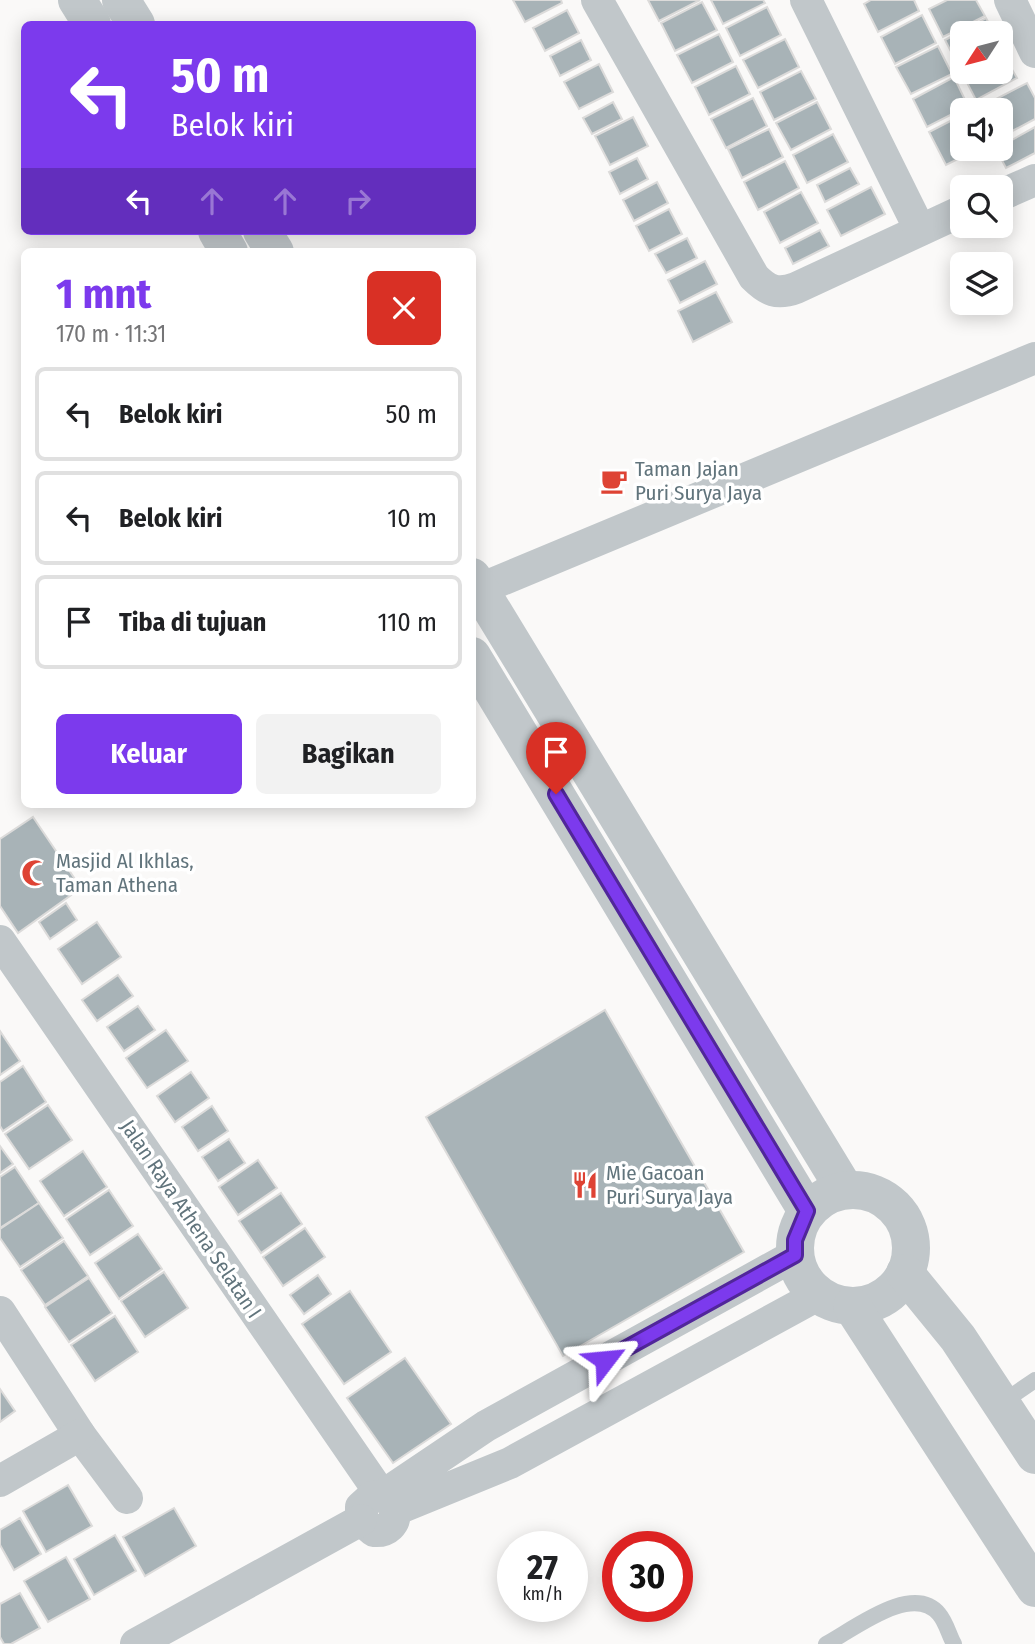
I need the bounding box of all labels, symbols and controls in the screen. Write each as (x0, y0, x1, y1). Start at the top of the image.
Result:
north arrow (950, 21, 1013, 84)
map controls (950, 21, 1013, 315)
text: 50 m (171, 46, 269, 105)
icon: left (56, 49, 147, 140)
button: sound (950, 98, 1013, 161)
text: Belok kiri (171, 106, 294, 144)
button: search (950, 175, 1013, 238)
icon: left (120, 182, 158, 220)
icon: ahead (193, 182, 231, 220)
icon: ahead (266, 182, 304, 220)
icon: right (339, 182, 377, 220)
button: layers (950, 252, 1013, 315)
text: 1 mnt (56, 269, 151, 319)
button: close (367, 271, 441, 345)
text: 170 m · 11:31 (56, 320, 166, 348)
icon: left (60, 395, 98, 433)
text: Belok kiri (119, 399, 222, 430)
text: 50 m (385, 399, 437, 430)
place label: Taman Jajan Puri Surya Jaya (635, 456, 762, 506)
cafe icon: Taman Jajan Puri Surya Jaya (599, 466, 629, 496)
icon: left (60, 499, 98, 537)
text: Belok kiri (119, 503, 222, 534)
text: 10 m (387, 503, 437, 534)
icon: arrive (60, 603, 98, 641)
text: Tiba di tujuan (119, 607, 266, 638)
text: 110 m (377, 607, 437, 638)
button: Keluar (56, 714, 242, 794)
button: Bagikan (256, 714, 441, 794)
pin (526, 722, 586, 794)
icon: arrive (537, 733, 575, 771)
place label: Masjid Al Ikhlas, Taman Athena (56, 848, 194, 898)
mosque icon: Masjid Al Ikhlas, Taman Athena (20, 858, 50, 888)
street label: Jalan Raya Athena Selatan I (115, 1115, 267, 1323)
place label: Mie Gacoan Puri Surya Jaya (606, 1160, 733, 1210)
restaurant icon: Mie Gacoan Puri Surya Jaya (570, 1170, 600, 1200)
position arrow (568, 1323, 642, 1397)
speed limit sign: 30 (602, 1531, 693, 1622)
text: 27 (527, 1546, 558, 1588)
text: km/h (522, 1583, 563, 1605)

